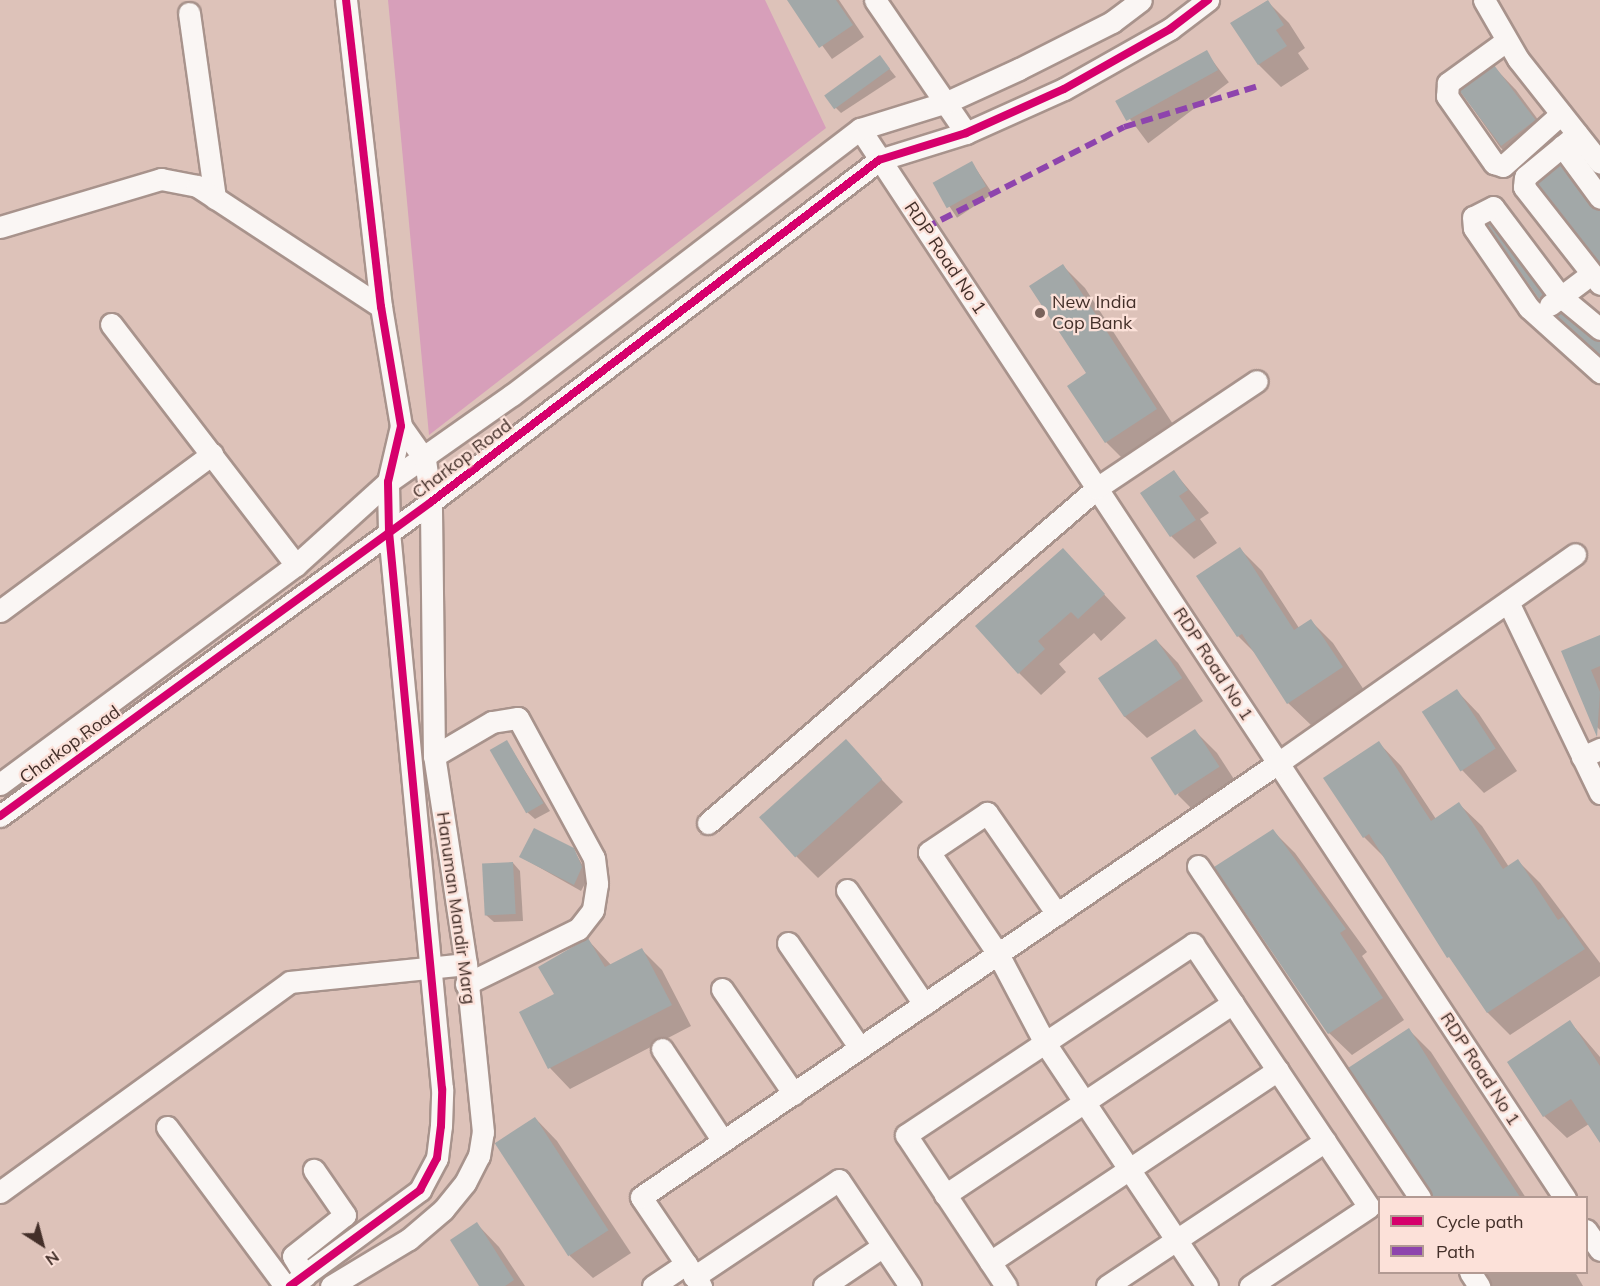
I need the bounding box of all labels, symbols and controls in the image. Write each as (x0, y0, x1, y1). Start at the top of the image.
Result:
street label: RDP Road No 1 (900, 198, 990, 318)
place label: New India Cop Bank (1052, 292, 1137, 334)
marker: New India Cop Bank (1033, 306, 1047, 320)
street label: Charkop Road (408, 415, 516, 503)
street label: RDP Road No 1 (1168, 603, 1258, 725)
street label: Charkop Road (15, 701, 125, 789)
street label: Hanuman Mandir Marg (432, 810, 480, 1006)
street label: RDP Road No 1 (1435, 1008, 1525, 1130)
legend (1378, 1196, 1588, 1274)
text: Cycle path (1436, 1210, 1523, 1233)
north arrow (12, 1214, 72, 1274)
text: Path (1436, 1240, 1475, 1263)
text: N (42, 1247, 63, 1270)

